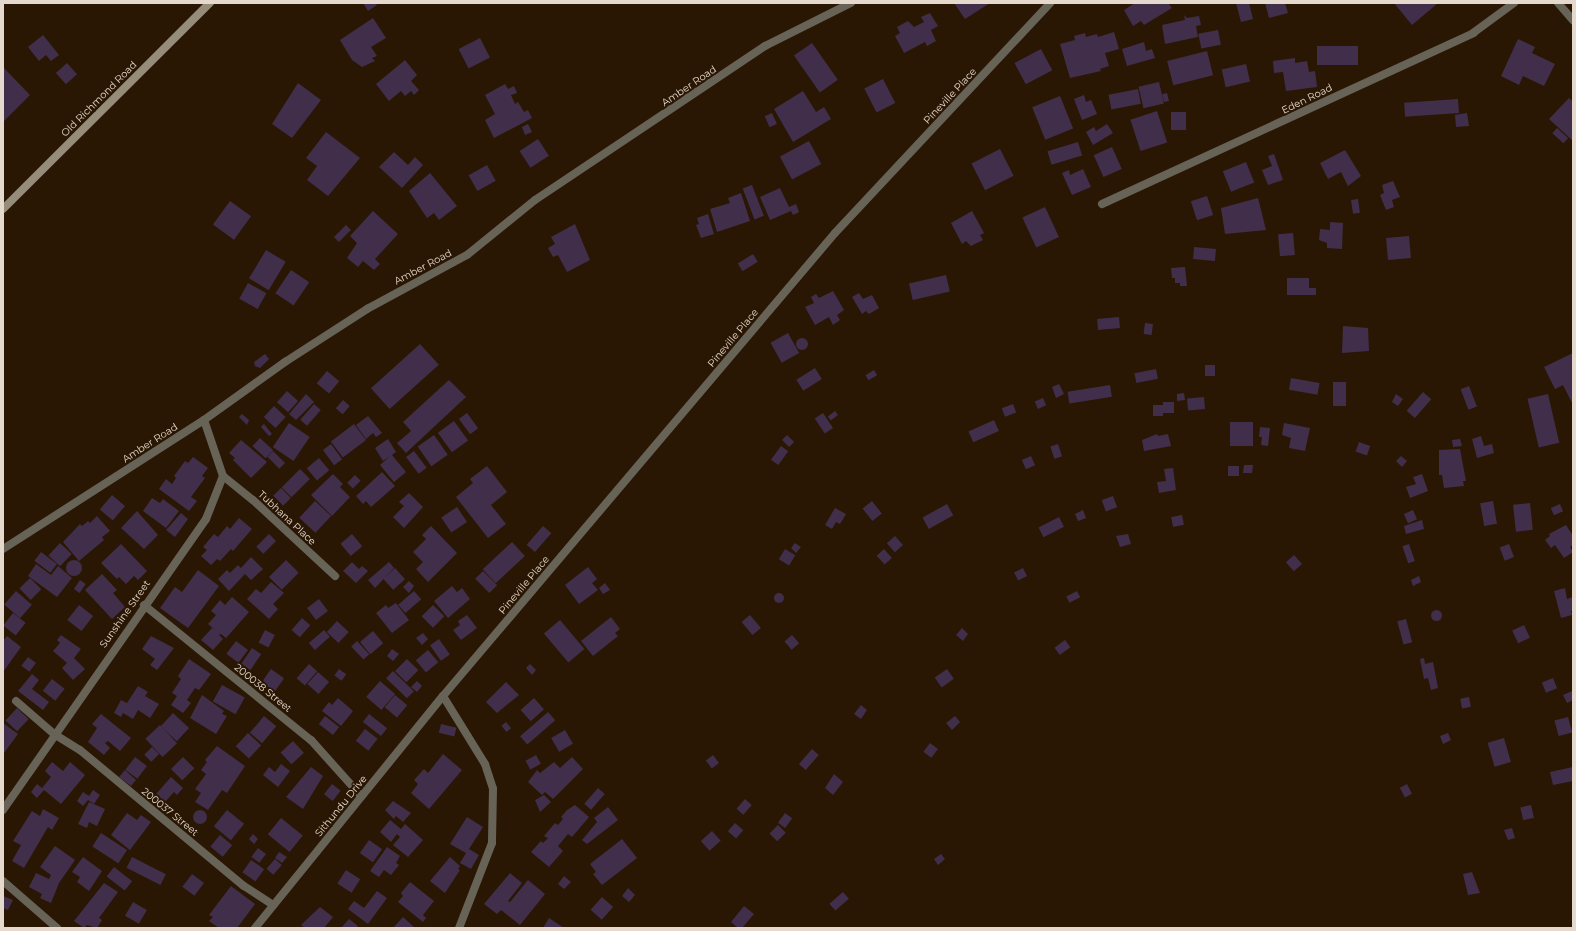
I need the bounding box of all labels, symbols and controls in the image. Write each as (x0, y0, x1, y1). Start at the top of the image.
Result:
street label: Old Richmond Road (59, 59, 139, 139)
street label: Amber Road (659, 63, 719, 109)
street label: Pineville Place (921, 66, 979, 126)
street label: Eden Road (1280, 82, 1334, 116)
street label: Amber Road (392, 247, 454, 287)
street label: Pineville Place (705, 307, 761, 369)
street label: Amber Road (120, 421, 180, 465)
street label: Tubhana Place (256, 488, 318, 548)
street label: Pineville Place (496, 554, 552, 616)
street label: Sunshine Street (97, 578, 153, 650)
street label: 200038 Street (232, 661, 294, 715)
street label: Sithundu Drive (313, 773, 369, 839)
street label: 200037 Street (139, 785, 201, 839)

